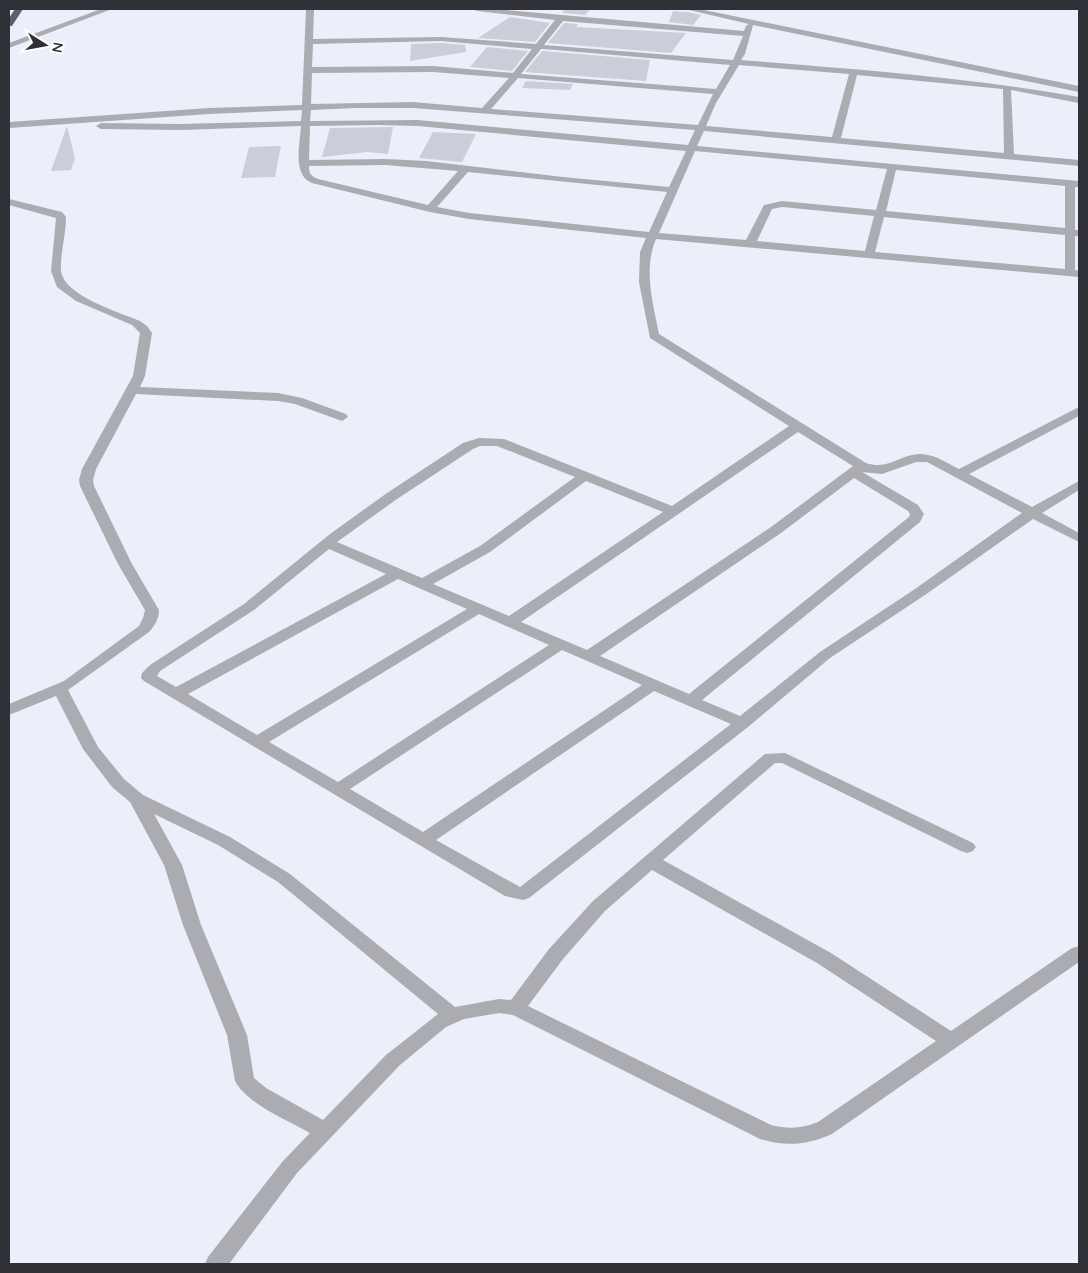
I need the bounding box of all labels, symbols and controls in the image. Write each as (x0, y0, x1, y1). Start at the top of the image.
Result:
north arrow (20, 20, 70, 70)
text: N (48, 41, 68, 54)

